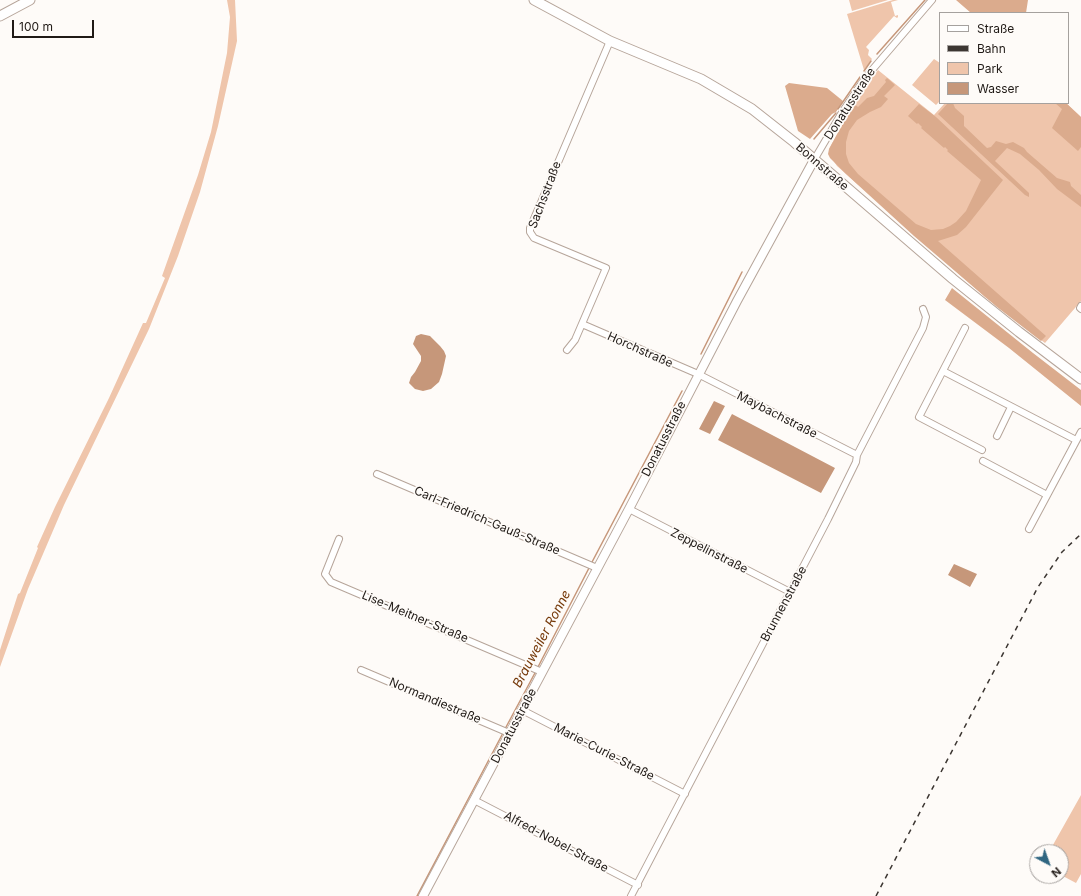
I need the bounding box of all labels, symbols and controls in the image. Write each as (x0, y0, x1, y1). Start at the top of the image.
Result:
scale bar (14, 12, 96, 38)
legend (939, 12, 1069, 104)
text: 100 m (19, 19, 53, 34)
text: Straße (977, 21, 1014, 36)
text: Bahn (977, 41, 1006, 56)
text: Park (977, 61, 1003, 76)
street label: Donatusstraße (821, 65, 879, 143)
text: Wasser (977, 81, 1019, 96)
street label: Bonnstraße (793, 140, 851, 194)
street label: Sachsstraße (526, 159, 564, 231)
street label: Horchstraße (605, 329, 675, 371)
street label: Maybachstraße (734, 389, 820, 441)
street label: Donatusstraße (639, 399, 689, 479)
street label: Carl-Friedrich-Gauß-Straße (412, 484, 562, 558)
street label: Zeppelinstraße (668, 525, 750, 577)
street label: Brunnenstraße (758, 564, 810, 644)
street label: Lise-Meitner-Straße (360, 588, 470, 646)
water label: Brauweiler Ronne (510, 588, 574, 690)
street label: Normandiestraße (387, 675, 483, 727)
street label: Donatusstraße (488, 686, 540, 766)
street label: Marie-Curie-Straße (551, 720, 657, 784)
street label: Alfred-Nobel-Straße (501, 808, 611, 876)
north arrow (1029, 844, 1069, 884)
text: N (1048, 864, 1064, 880)

